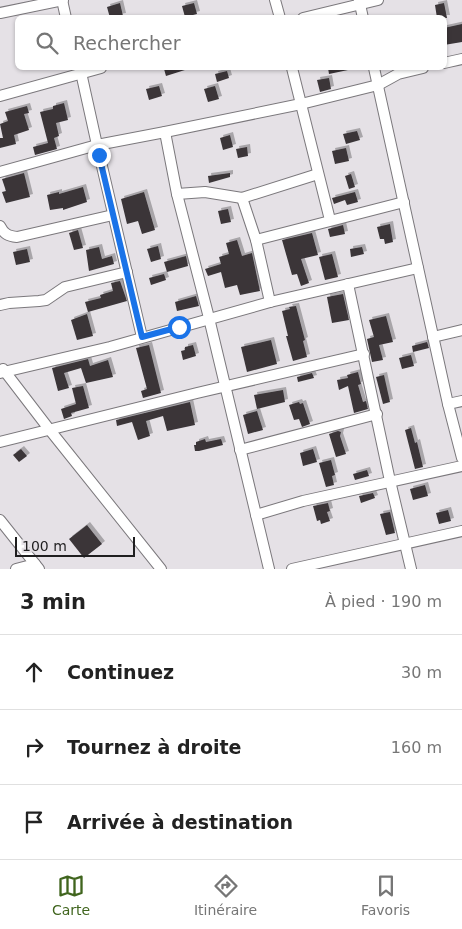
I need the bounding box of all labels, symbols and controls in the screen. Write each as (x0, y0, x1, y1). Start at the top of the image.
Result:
search box (15, 15, 447, 70)
icon: search (33, 29, 61, 57)
text: Rechercher (73, 32, 181, 54)
route end (88, 144, 111, 167)
route start (168, 316, 191, 339)
scale bar (15, 534, 135, 557)
text: 100 m (22, 538, 67, 554)
text: 3 min (20, 590, 86, 614)
text: À pied · 190 m (325, 592, 442, 611)
icon: ahead (20, 658, 48, 686)
text: Continuez (67, 661, 174, 683)
text: 30 m (401, 663, 442, 682)
icon: right (20, 733, 48, 761)
text: Tournez à droite (67, 736, 241, 758)
text: 160 m (391, 738, 442, 757)
icon: arrive (20, 808, 48, 836)
text: Arrivée à destination (67, 811, 293, 833)
tab: Carte (52, 872, 90, 918)
tab: Itinéraire (194, 872, 257, 918)
tab: Favoris (361, 872, 410, 918)

